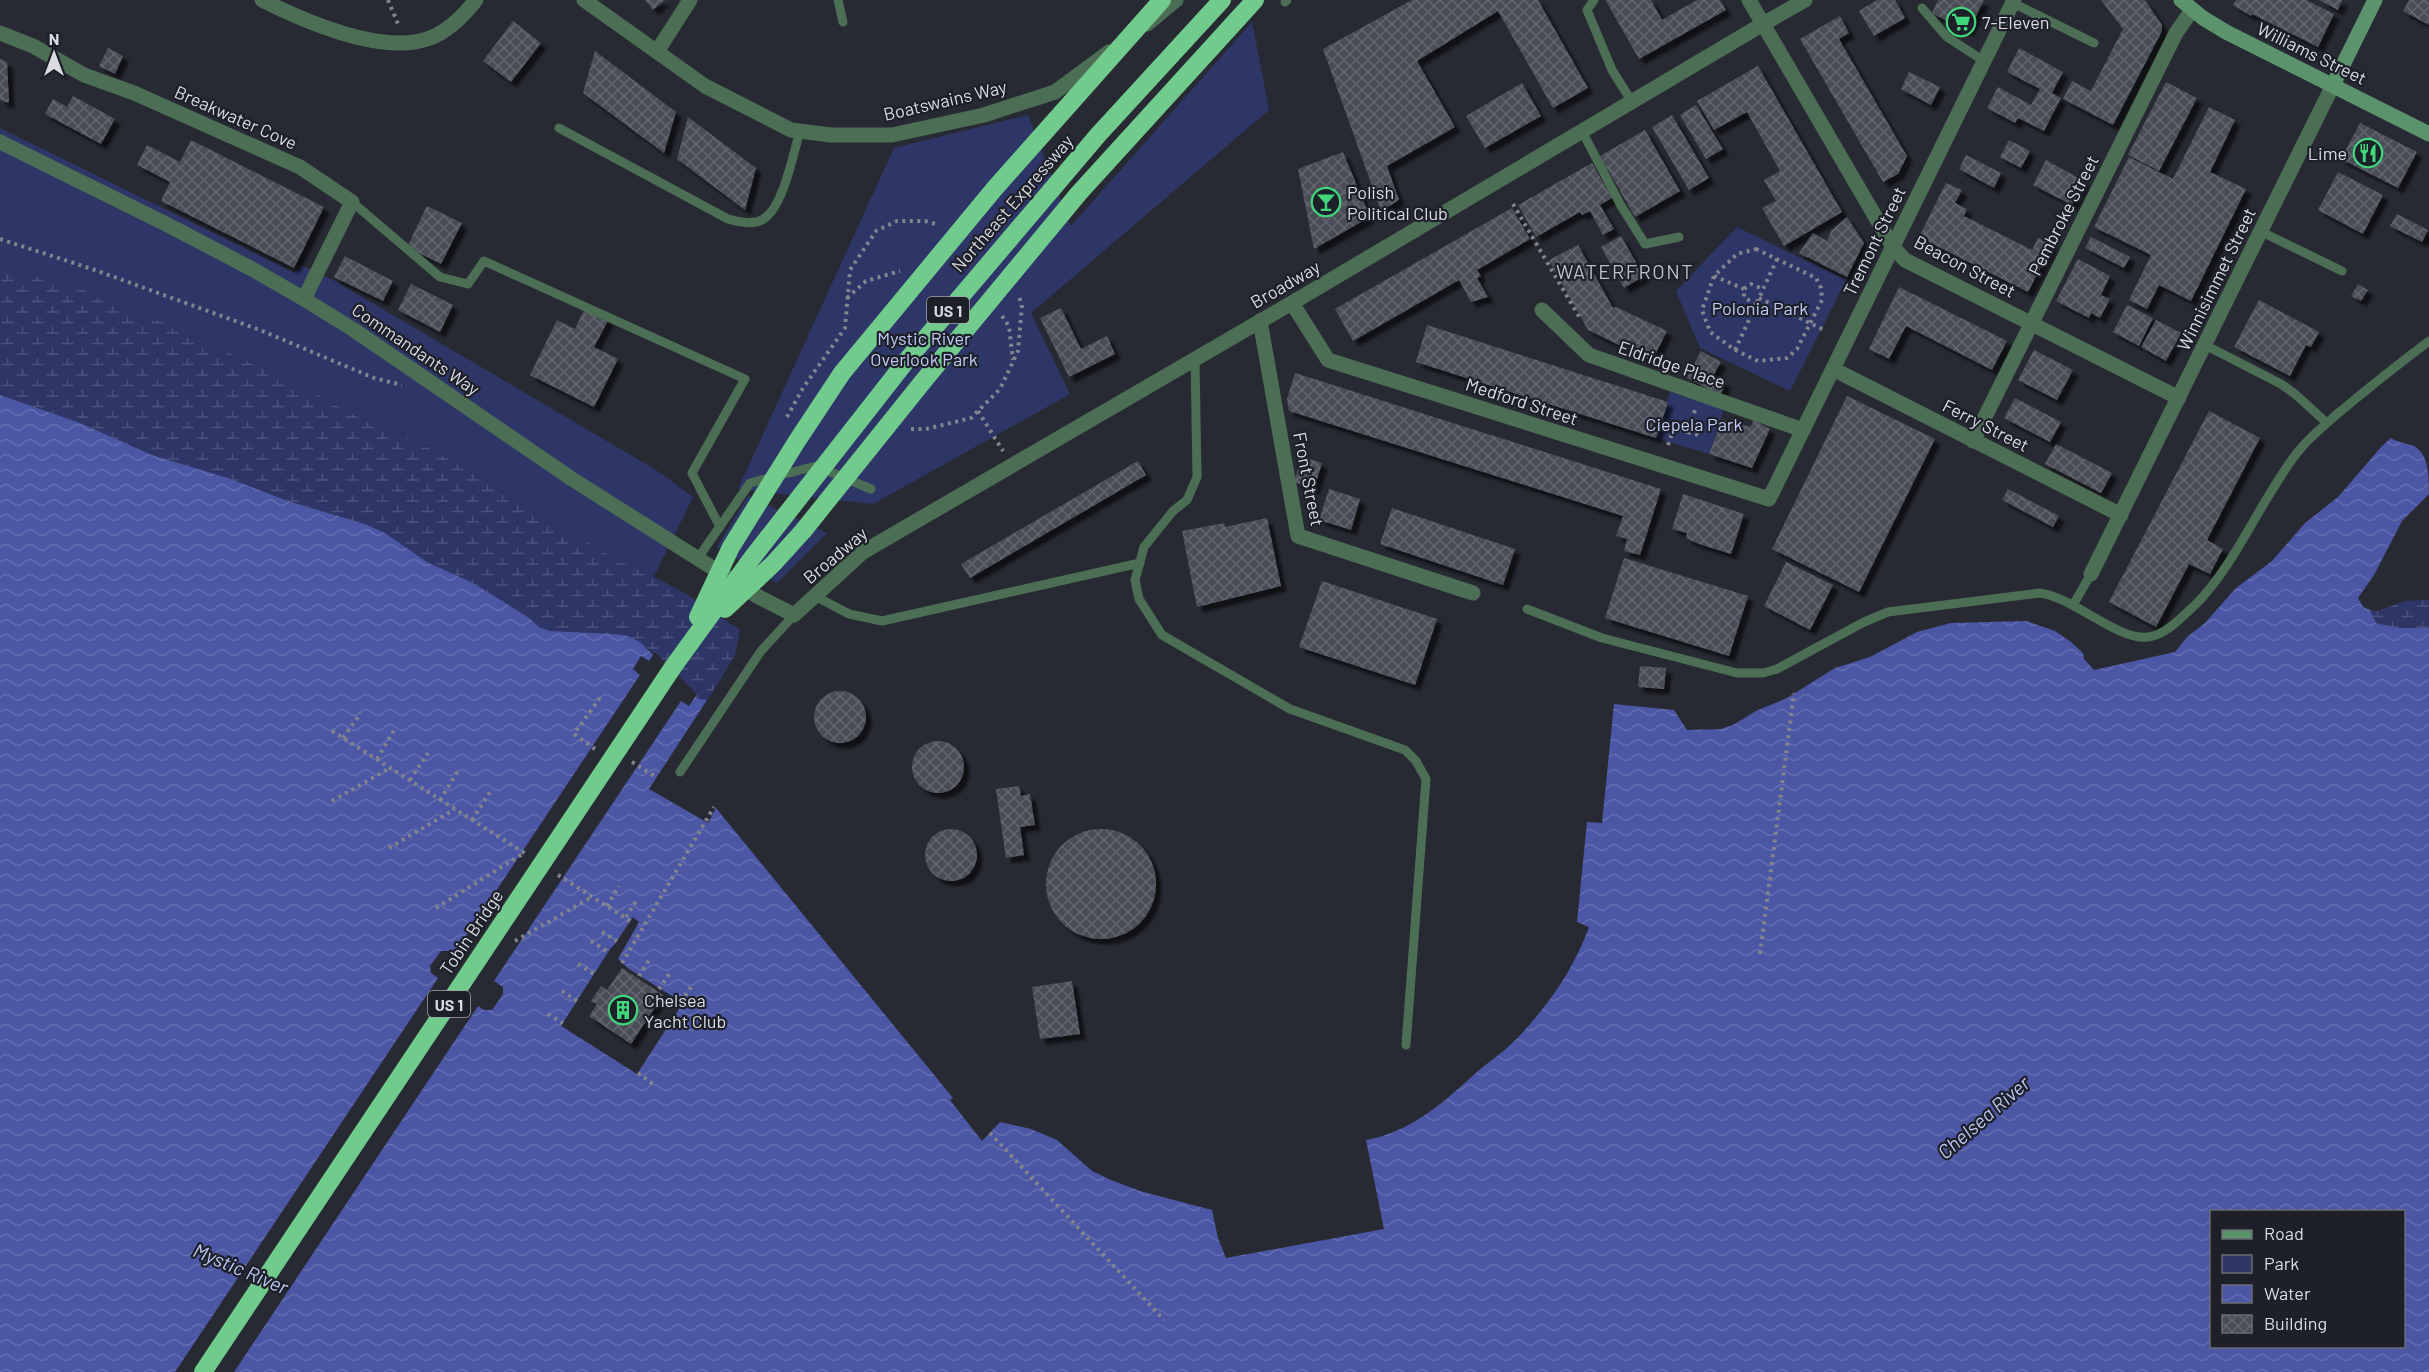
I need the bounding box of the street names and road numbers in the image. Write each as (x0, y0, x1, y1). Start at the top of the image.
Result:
street label: Williams Street (2254, 17, 2370, 89)
street label: Boatswains Way (881, 75, 1009, 125)
street label: Breakwater Cove (171, 80, 301, 154)
street label: Northeast Expressway (946, 130, 1078, 276)
street label: Pembroke Street (2023, 151, 2103, 279)
street label: Tremont Street (1838, 183, 1910, 299)
street label: Winnisimmet Street (2172, 204, 2260, 354)
street label: Beacon Street (1911, 230, 2019, 302)
street label: Broadway (1246, 255, 1324, 313)
road number: US 1 (927, 297, 969, 323)
street label: Commandants Way (348, 298, 484, 400)
street label: Eldridge Place (1616, 335, 1728, 393)
street label: Medford Street (1463, 373, 1581, 429)
street label: Ferry Street (1939, 394, 2033, 456)
street label: Front Street (1289, 430, 1329, 528)
street label: Broadway (799, 522, 871, 588)
street label: Tobin Bridge (434, 885, 508, 979)
road number: US 1 (428, 991, 470, 1017)

